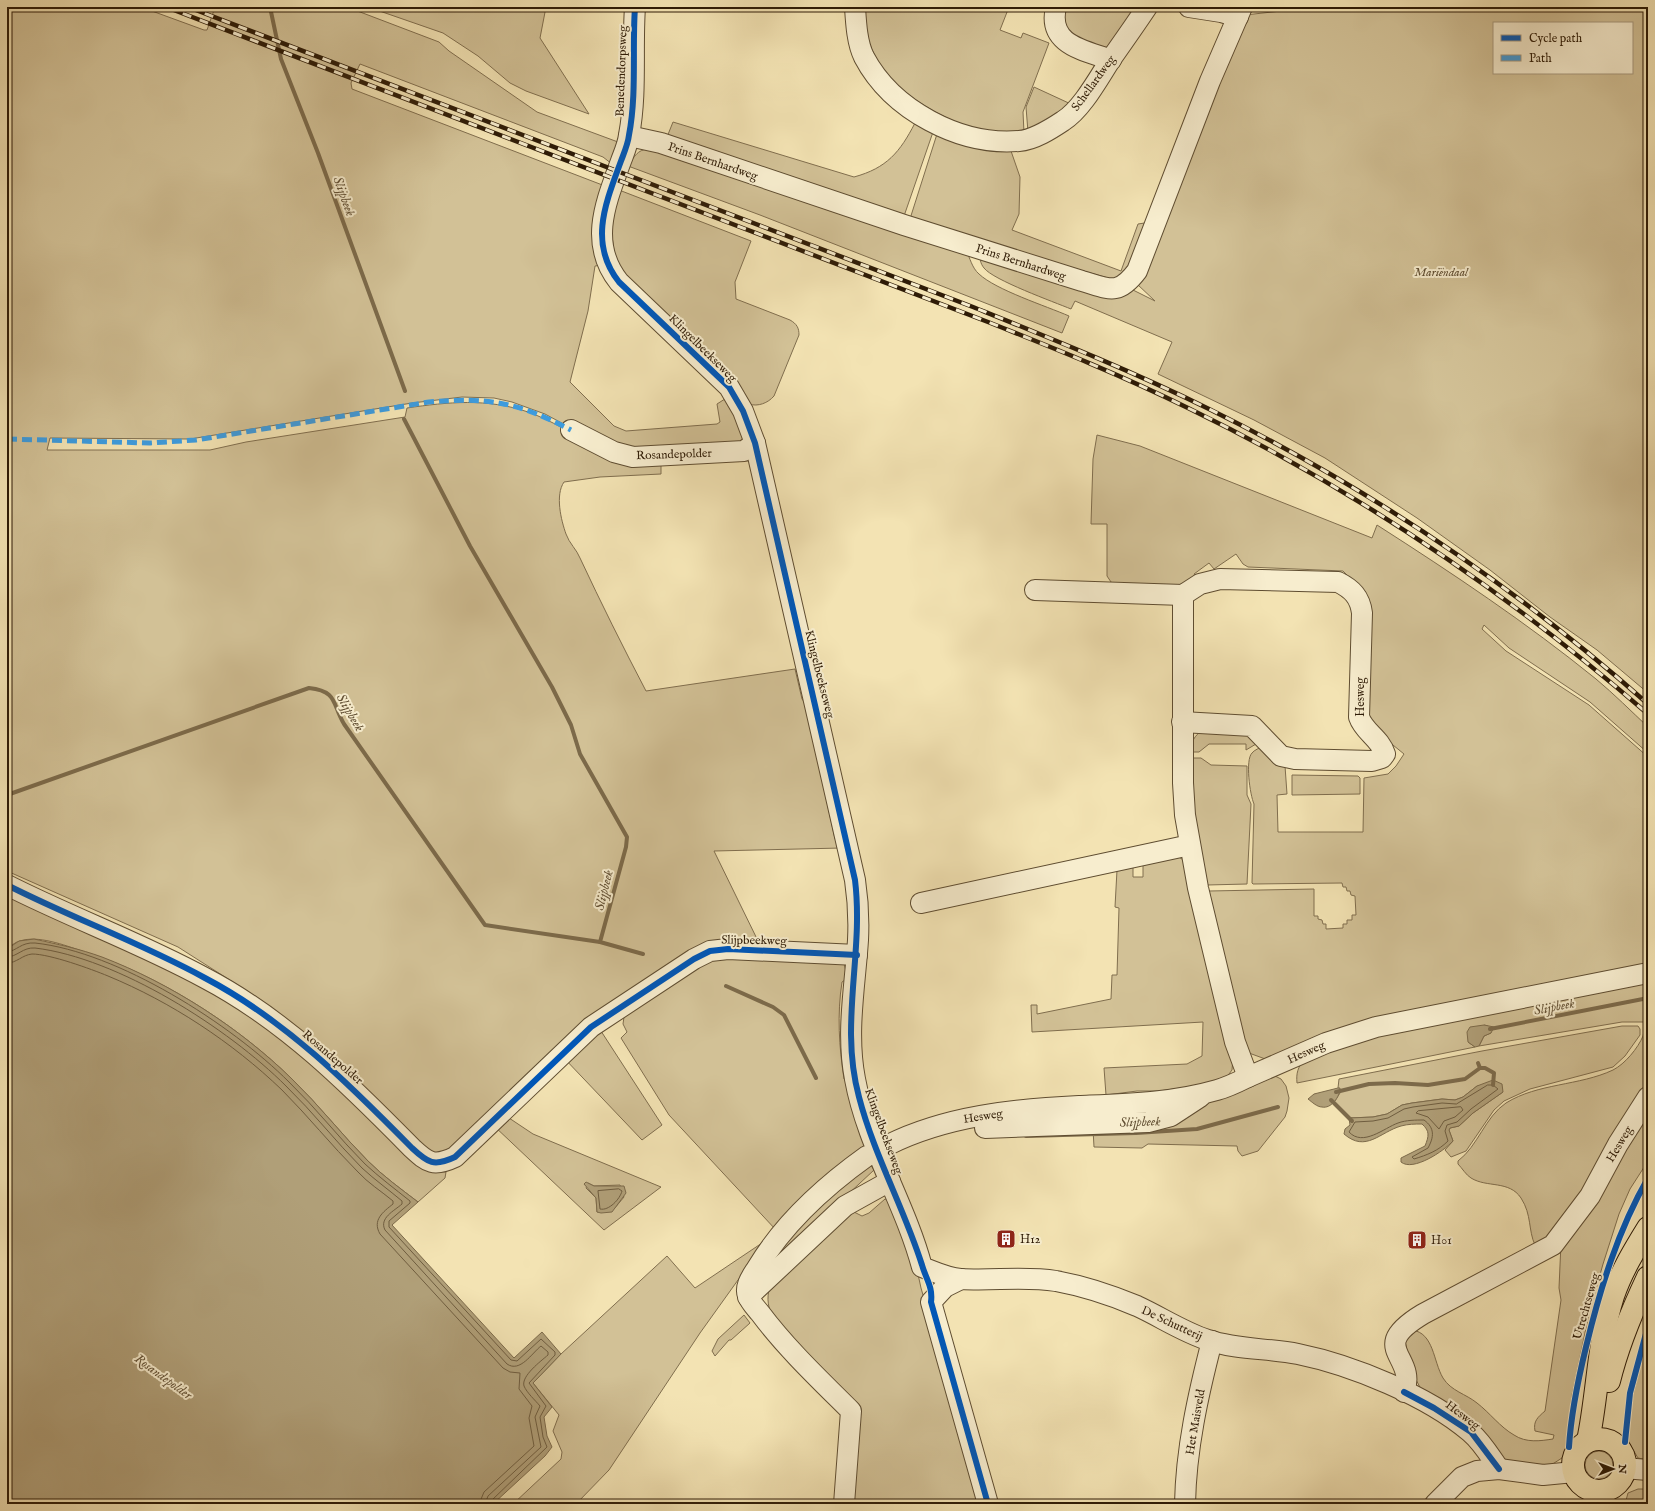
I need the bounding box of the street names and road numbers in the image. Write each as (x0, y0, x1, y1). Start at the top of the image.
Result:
street label: Benedendorpsweg (612, 25, 632, 117)
street label: Schellardweg (1068, 52, 1119, 114)
street label: Prins Bernhardweg (666, 139, 760, 184)
street label: Prins Bernhardweg (974, 241, 1068, 284)
street label: Klingelbeekseweg (665, 311, 740, 386)
street label: Rosandepolder (636, 446, 713, 464)
street label: Klingelbeekseweg (801, 628, 838, 720)
street label: Hesweg (1353, 677, 1368, 717)
street label: Slijpbeekweg (721, 932, 787, 950)
street label: Rosandepolder (299, 1027, 367, 1089)
street label: Hesweg (1285, 1037, 1328, 1067)
street label: Klingelbeekseweg (861, 1086, 906, 1177)
street label: Hesweg (962, 1106, 1004, 1127)
street label: Hesweg (1603, 1123, 1636, 1165)
street label: Utrechtseweg (1570, 1270, 1603, 1341)
street label: De Schutterij (1139, 1303, 1205, 1344)
street label: Het Maisveld (1182, 1387, 1209, 1456)
street label: Hesweg (1442, 1397, 1483, 1434)

